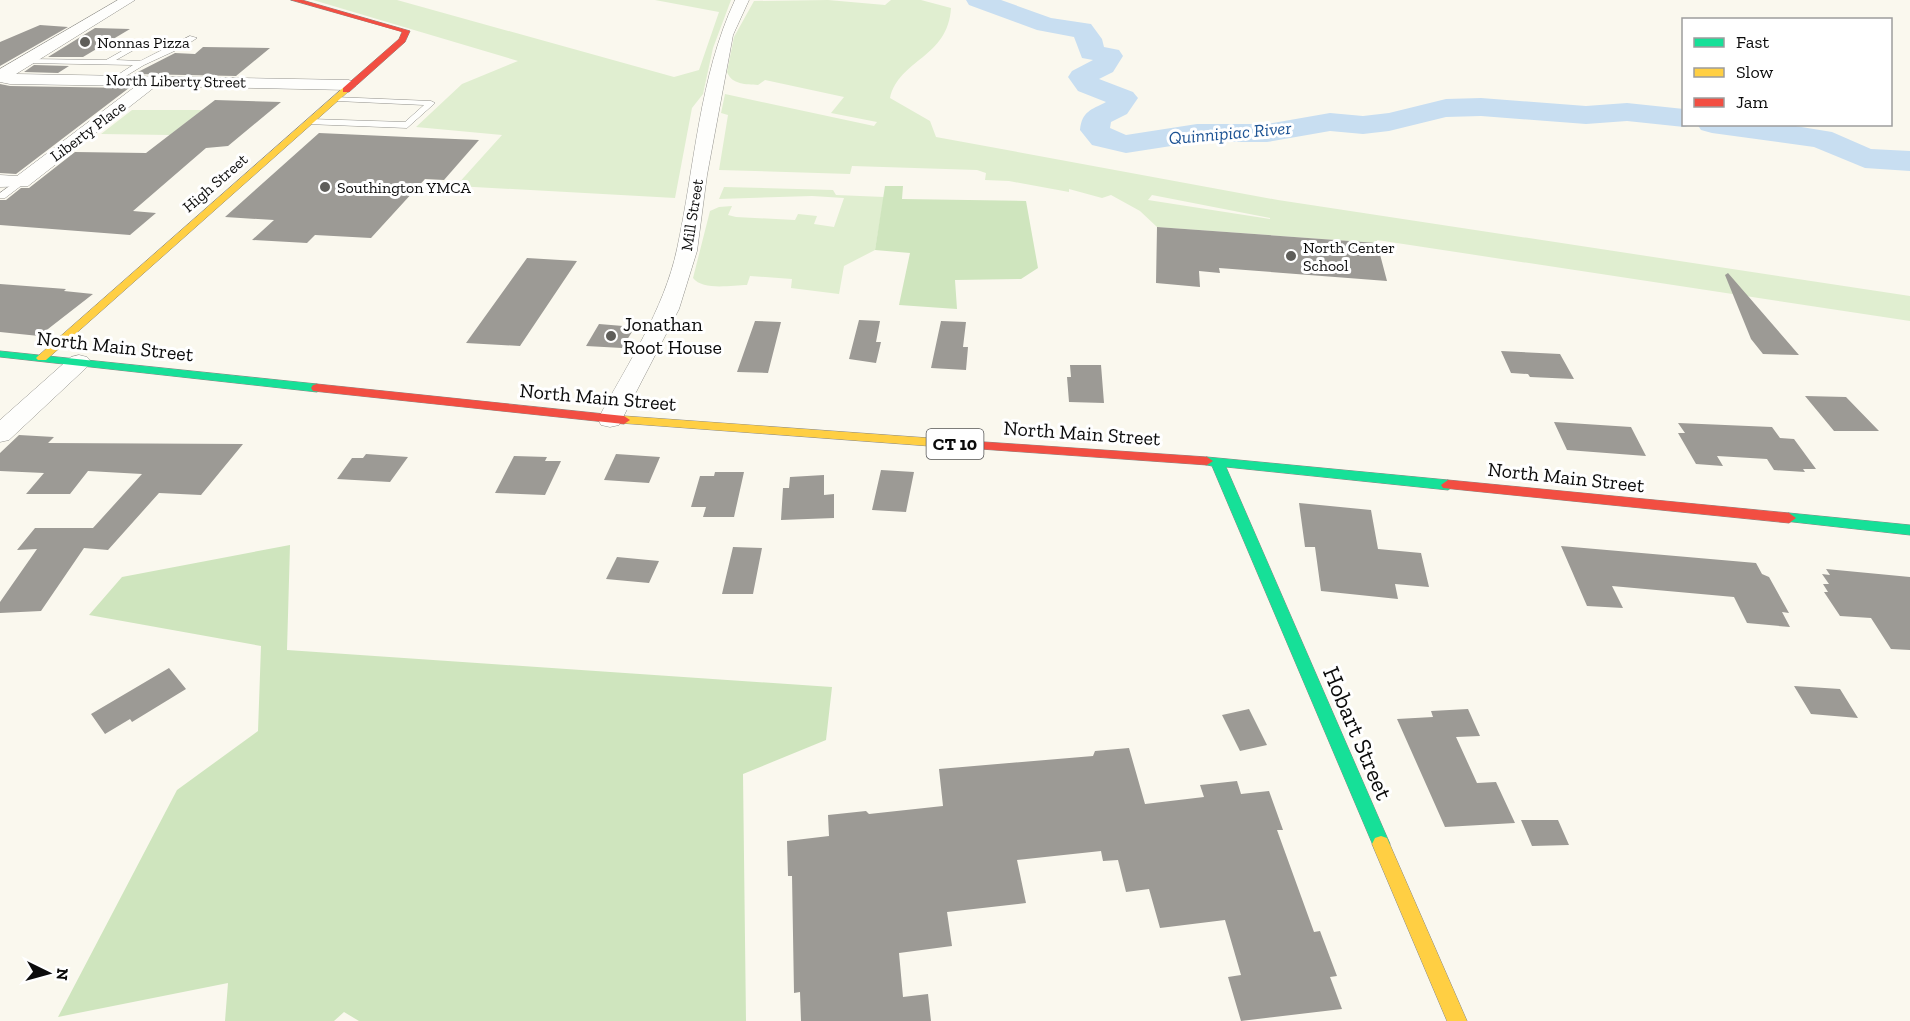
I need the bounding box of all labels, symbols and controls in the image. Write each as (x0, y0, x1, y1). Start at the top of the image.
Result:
legend (1682, 18, 1892, 126)
text: Fast (1736, 31, 1769, 53)
place label: Nonnas Pizza (97, 33, 190, 52)
marker: Nonnas Pizza (78, 35, 92, 49)
text: Slow (1736, 61, 1773, 83)
street label: North Liberty Street (106, 70, 246, 92)
text: Jam (1736, 91, 1768, 113)
street label: Liberty Place (47, 97, 129, 165)
water label: Quinnipiac River (1168, 117, 1293, 149)
street label: High Street (179, 150, 251, 216)
street label: Mill Street (677, 177, 707, 252)
place label: Southington YMCA (337, 178, 471, 197)
marker: Southington YMCA (318, 180, 332, 194)
place label: North Center School (1303, 238, 1395, 275)
marker: North Center School (1284, 249, 1298, 263)
place label: Jonathan Root House (623, 312, 722, 359)
street label: North Main Street (36, 326, 195, 366)
marker: Jonathan Root House (604, 329, 618, 343)
street label: North Main Street (519, 378, 678, 416)
street label: North Main Street (1003, 416, 1162, 450)
road number: CT 10 (926, 429, 984, 459)
street label: North Main Street (1487, 457, 1646, 497)
street label: Hobart Street (1317, 662, 1399, 804)
north arrow (18, 943, 78, 1003)
text: N (52, 967, 72, 981)

